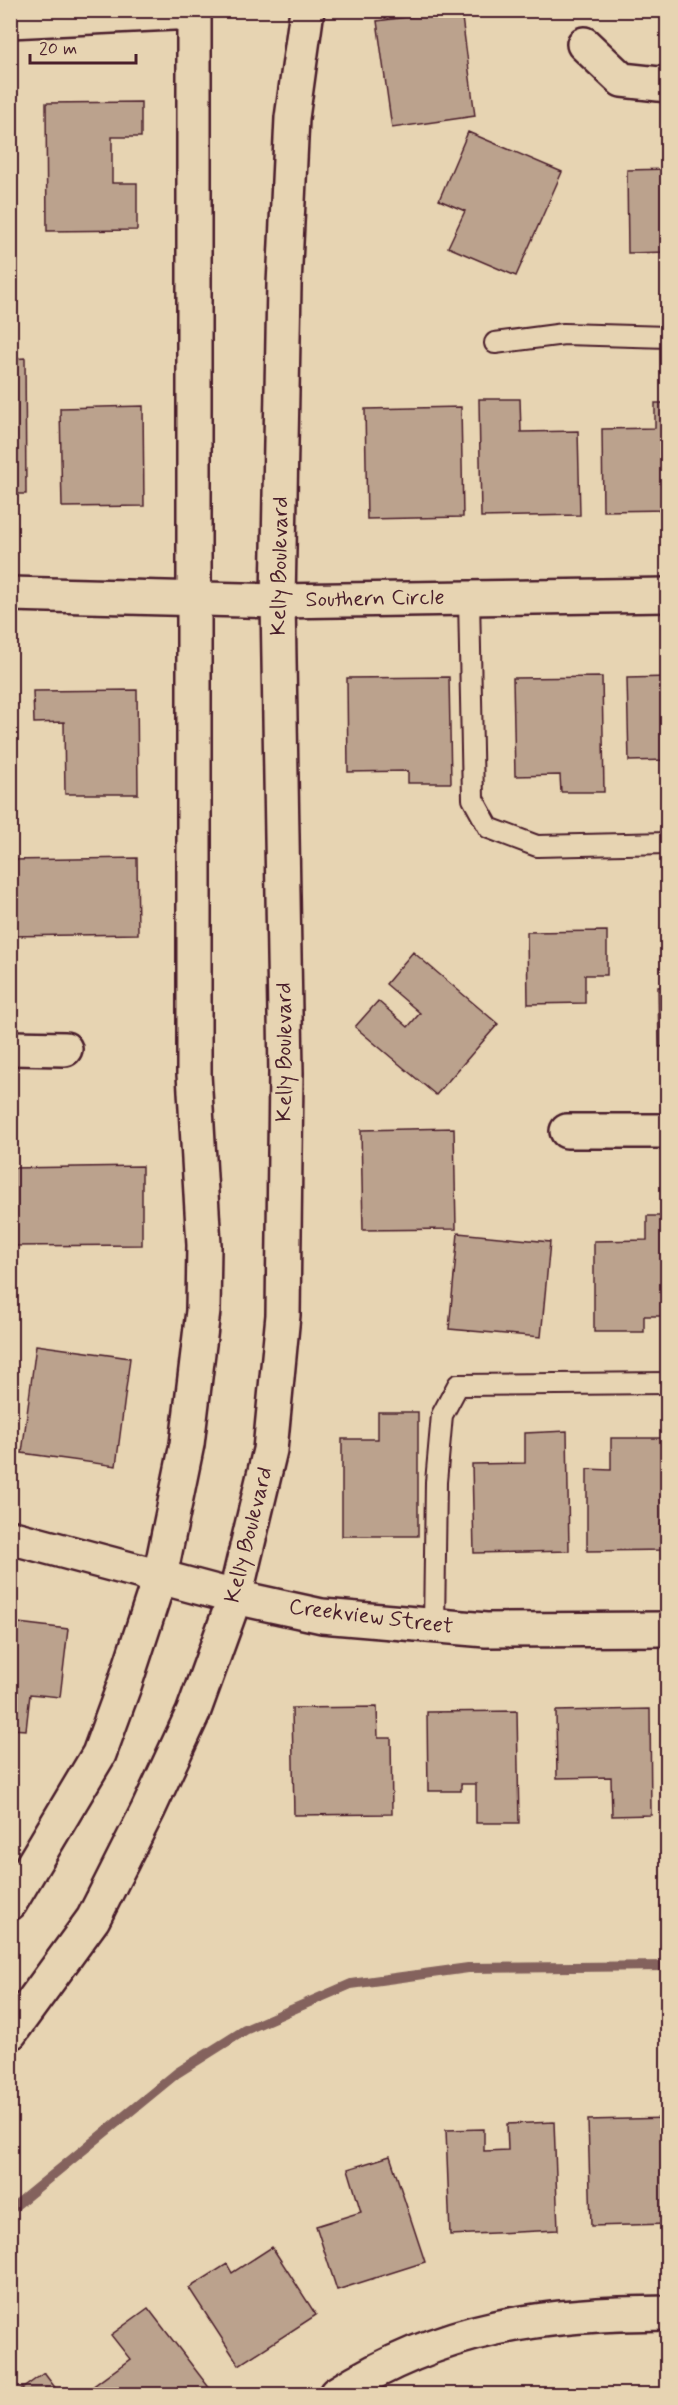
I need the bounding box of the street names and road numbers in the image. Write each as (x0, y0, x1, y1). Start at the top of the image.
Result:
street label: Kelly Boulevard (265, 496, 295, 636)
street label: Southern Circle (305, 584, 445, 614)
street label: Kelly Boulevard (271, 982, 299, 1122)
street label: Kelly Boulevard (219, 1464, 279, 1606)
street label: Creekview Street (287, 1593, 455, 1641)

